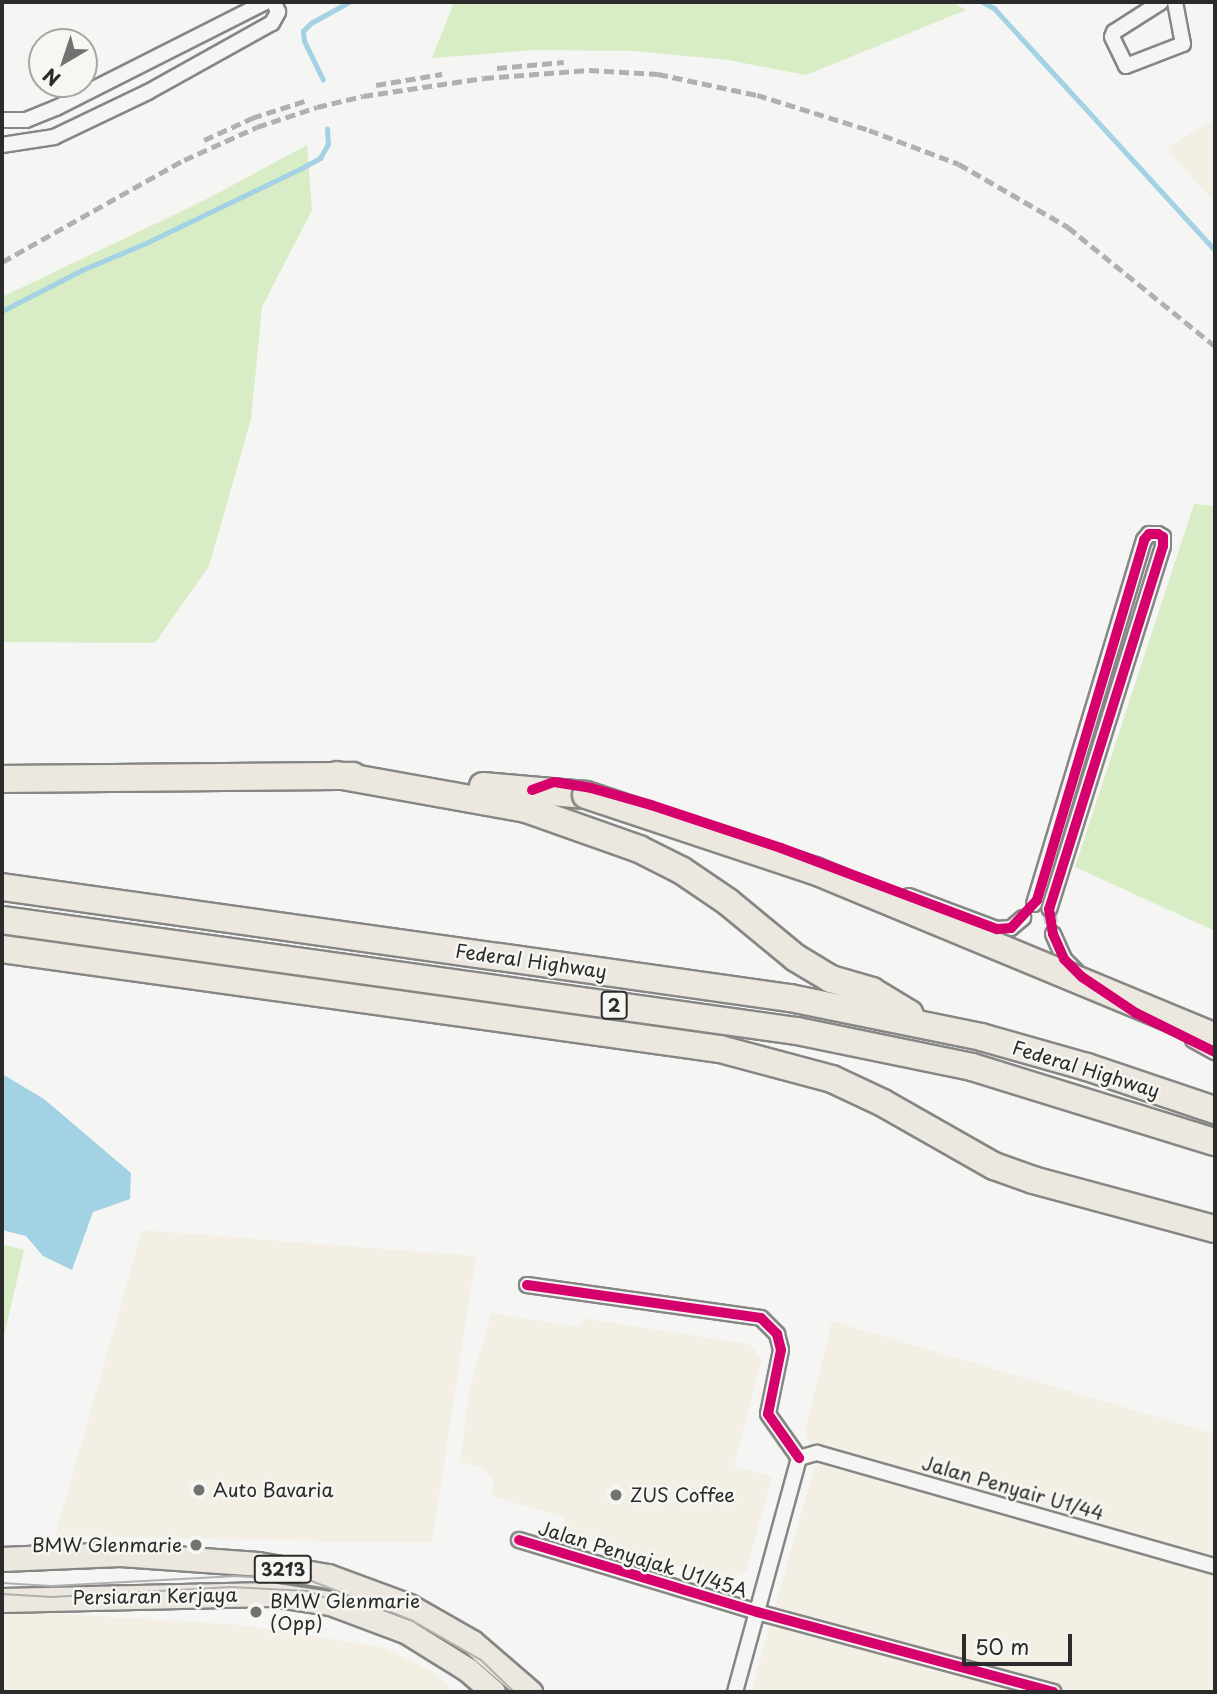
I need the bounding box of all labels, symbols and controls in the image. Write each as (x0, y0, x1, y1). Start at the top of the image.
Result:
north arrow (28, 28, 98, 98)
text: N (36, 62, 66, 93)
street label: Federal Highway (454, 939, 608, 983)
road number: 2 (600, 990, 628, 1020)
street label: Federal Highway (1010, 1036, 1162, 1102)
street label: Jalan Penyair U1/44 (919, 1451, 1107, 1525)
place label: Auto Bavaria (213, 1479, 334, 1501)
marker: Auto Bavaria (191, 1482, 207, 1498)
place label: ZUS Coffee (630, 1484, 735, 1506)
marker: ZUS Coffee (608, 1487, 624, 1503)
street label: Jalan Penyajak U1/45A (536, 1516, 750, 1602)
place label: BMW Glenmarie (32, 1534, 182, 1556)
marker: BMW Glenmarie (188, 1537, 204, 1553)
road number: 3213 (253, 1554, 313, 1584)
street label: Persiaran Kerjaya (72, 1583, 238, 1609)
place label: BMW Glenmarie (Opp) (270, 1590, 420, 1634)
marker: BMW Glenmarie (Opp) (248, 1604, 264, 1620)
scale bar (965, 1620, 1075, 1664)
text: 50 m (975, 1630, 1029, 1662)

